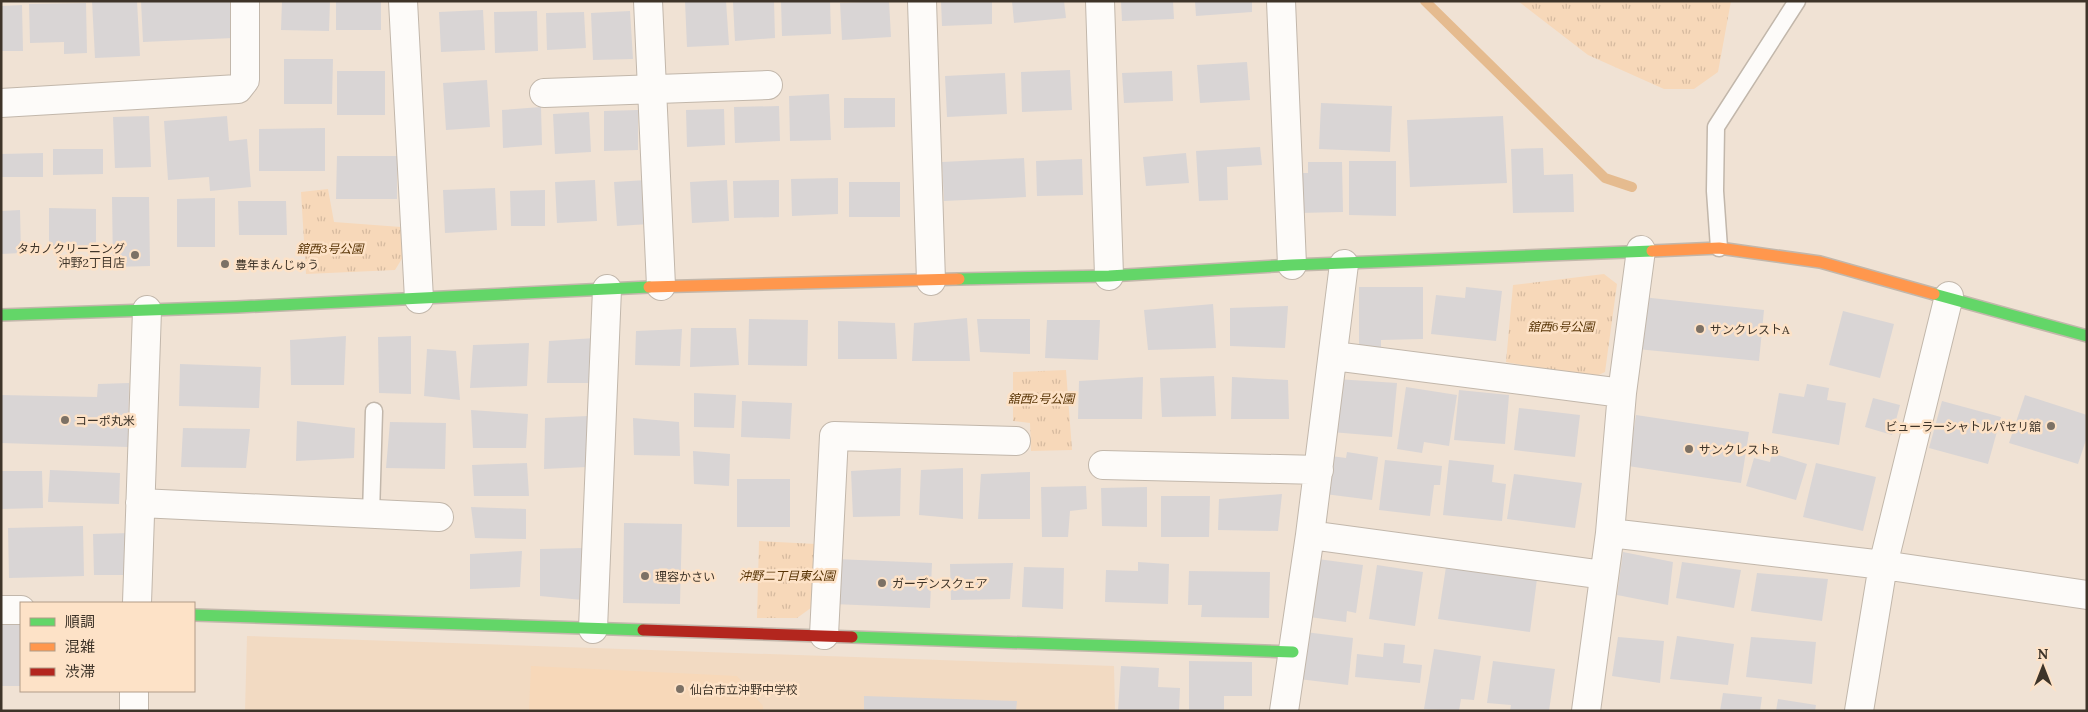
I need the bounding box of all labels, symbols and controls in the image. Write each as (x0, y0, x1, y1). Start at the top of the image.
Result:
place label: タカノクリーニング 沖野2丁目店 (17, 241, 125, 270)
park label: 舘西3号公園 (297, 241, 365, 256)
marker: タカノクリーニング 沖野2丁目店 (129, 249, 141, 261)
place label: 豊年まんじゅう (235, 257, 319, 272)
marker: 豊年まんじゅう (219, 258, 231, 270)
park label: 舘西6号公園 (1528, 319, 1596, 334)
place label: サンクレストA (1710, 322, 1790, 337)
marker: サンクレストA (1694, 323, 1706, 335)
park label: 舘西2号公園 (1008, 391, 1076, 406)
place label: コーポ丸米 (75, 413, 135, 428)
marker: コーポ丸米 (59, 414, 71, 426)
place label: ビューラーシャトルパセリ舘 (1885, 419, 2041, 434)
marker: ビューラーシャトルパセリ舘 (2045, 420, 2057, 432)
place label: サンクレストB (1699, 442, 1778, 457)
marker: サンクレストB (1683, 443, 1695, 455)
park label: 沖野二丁目東公園 (739, 568, 837, 583)
place label: 理容かさい (655, 569, 715, 584)
marker: 理容かさい (639, 570, 651, 582)
place label: ガーデンスクェア (892, 576, 988, 591)
marker: ガーデンスクェア (876, 577, 888, 589)
legend (20, 602, 195, 692)
text: 順調 (65, 612, 95, 631)
text: 混雑 (65, 637, 95, 656)
north arrow (2018, 642, 2068, 692)
text: N (2038, 645, 2049, 663)
text: 渋滞 (65, 662, 95, 681)
place label: 仙台市立沖野中学校 (690, 682, 798, 697)
marker: 仙台市立沖野中学校 (674, 683, 686, 695)

